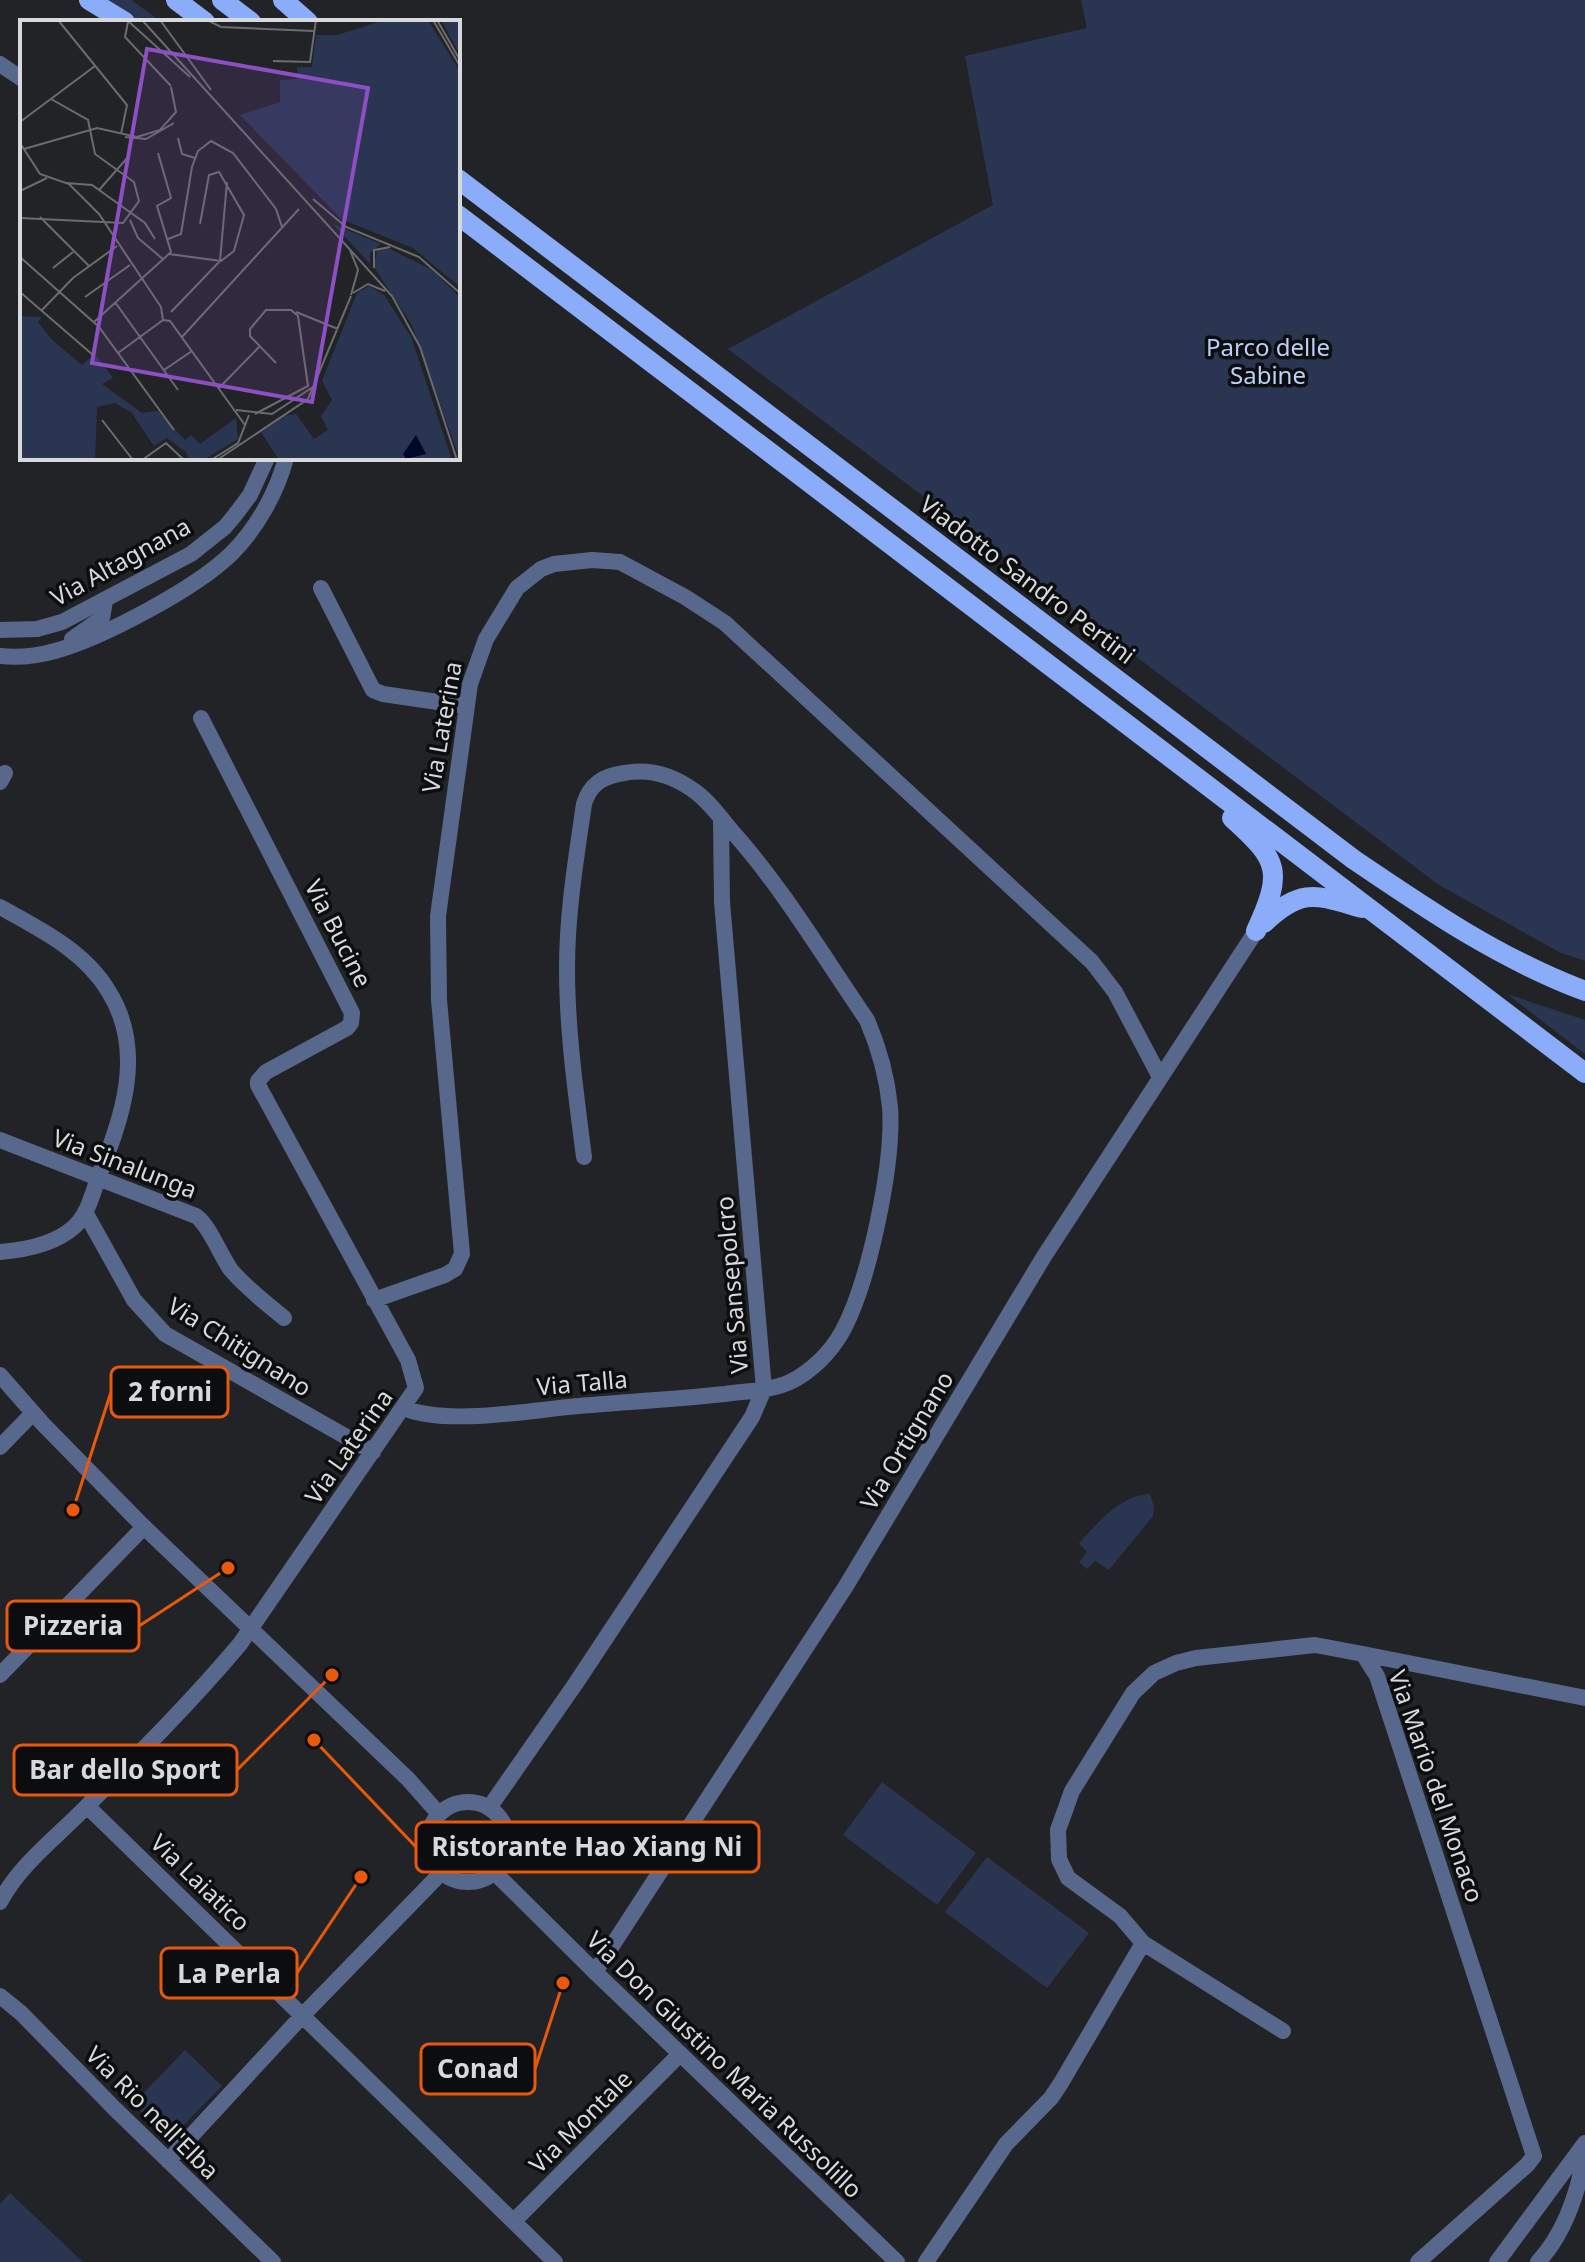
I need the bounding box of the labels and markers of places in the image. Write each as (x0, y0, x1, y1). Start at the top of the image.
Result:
callout: 2 forni (111, 1367, 228, 1417)
callout: Pizzeria (7, 1601, 139, 1651)
callout: Bar dello Sport (14, 1745, 237, 1795)
callout: Ristorante Hao Xiang Ni (416, 1822, 759, 1872)
callout: La Perla (161, 1948, 297, 1998)
callout: Conad (421, 2044, 535, 2094)

